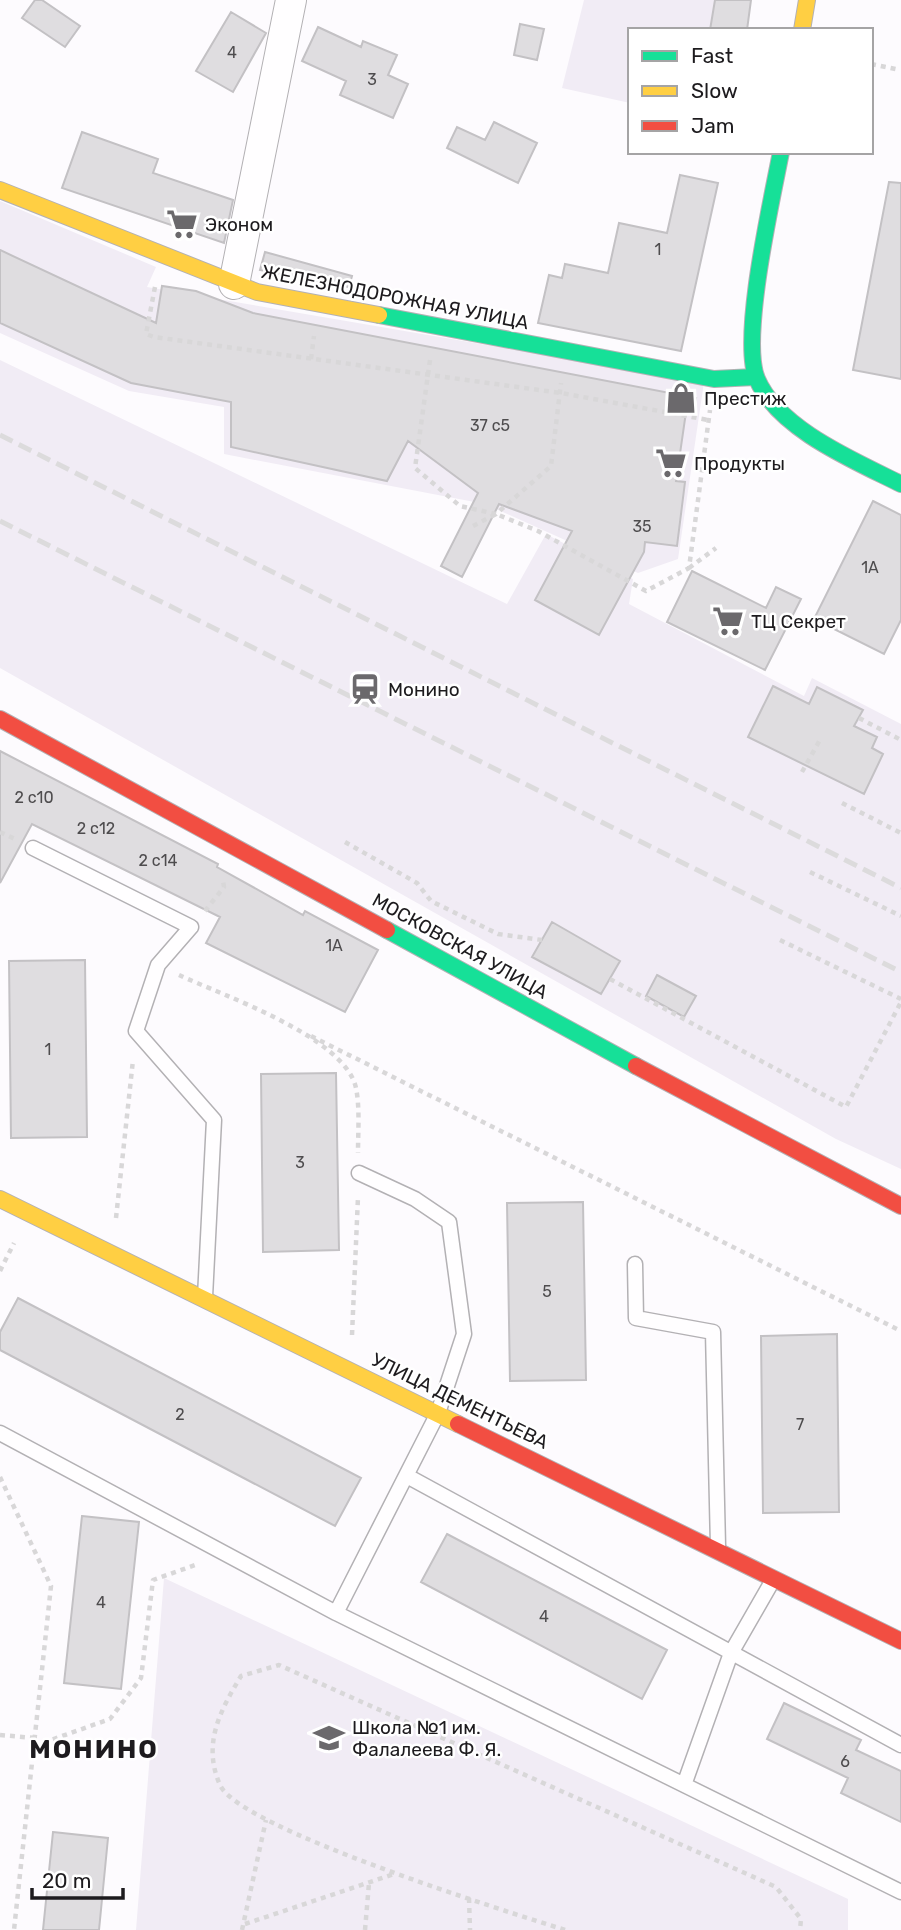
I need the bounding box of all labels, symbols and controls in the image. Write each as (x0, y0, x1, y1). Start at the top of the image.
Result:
legend (628, 28, 873, 154)
house number: 4 (227, 43, 237, 62)
text: Fast (691, 43, 733, 68)
house number: 3 (367, 70, 377, 89)
text: Slow (691, 78, 738, 103)
text: Jam (691, 113, 735, 138)
supermarket icon: Эконом (165, 207, 199, 241)
place label: Эконом (205, 213, 273, 236)
house number: 1 (655, 240, 661, 259)
street label: ЖЕЛЕЗНОДОРОЖНАЯ УЛИЦА (259, 260, 531, 334)
shop icon: Престиж (664, 381, 698, 415)
place label: Престиж (704, 387, 787, 410)
house number: 37 с5 (470, 416, 510, 435)
supermarket icon: Продукты (654, 446, 688, 480)
place label: Продукты (694, 452, 785, 475)
house number: 35 (632, 517, 652, 536)
house number: 1А (861, 558, 879, 577)
supermarket icon: ТЦ Секрет (711, 604, 745, 638)
place label: ТЦ Секрет (751, 610, 846, 633)
station icon: Монино (348, 672, 382, 706)
place label: Монино (388, 678, 460, 701)
house number: 2 с10 (14, 788, 54, 807)
house number: 2 с12 (77, 819, 115, 838)
house number: 2 с14 (139, 851, 178, 870)
street label: МОСКОВСКАЯ УЛИЦА (368, 888, 552, 1004)
house number: 1А (325, 936, 343, 955)
house number: 1 (45, 1040, 51, 1059)
house number: 3 (295, 1153, 305, 1172)
house number: 5 (542, 1282, 552, 1301)
street label: УЛИЦА ДЕМЕНТЬЕВА (368, 1348, 552, 1454)
house number: 2 (175, 1405, 185, 1424)
house number: 7 (796, 1415, 804, 1434)
house number: 4 (96, 1593, 106, 1612)
house number: 4 (539, 1607, 549, 1626)
place label: Школа №1 им. Фалалеева Ф. Я. (352, 1716, 501, 1761)
school or university icon: Школа №1 им. Фалалеева Ф. Я. (312, 1721, 346, 1755)
district label: МОНИНО (29, 1734, 159, 1765)
house number: 6 (840, 1752, 850, 1771)
scale bar (32, 1856, 122, 1900)
text: 20 m (42, 1868, 91, 1893)

